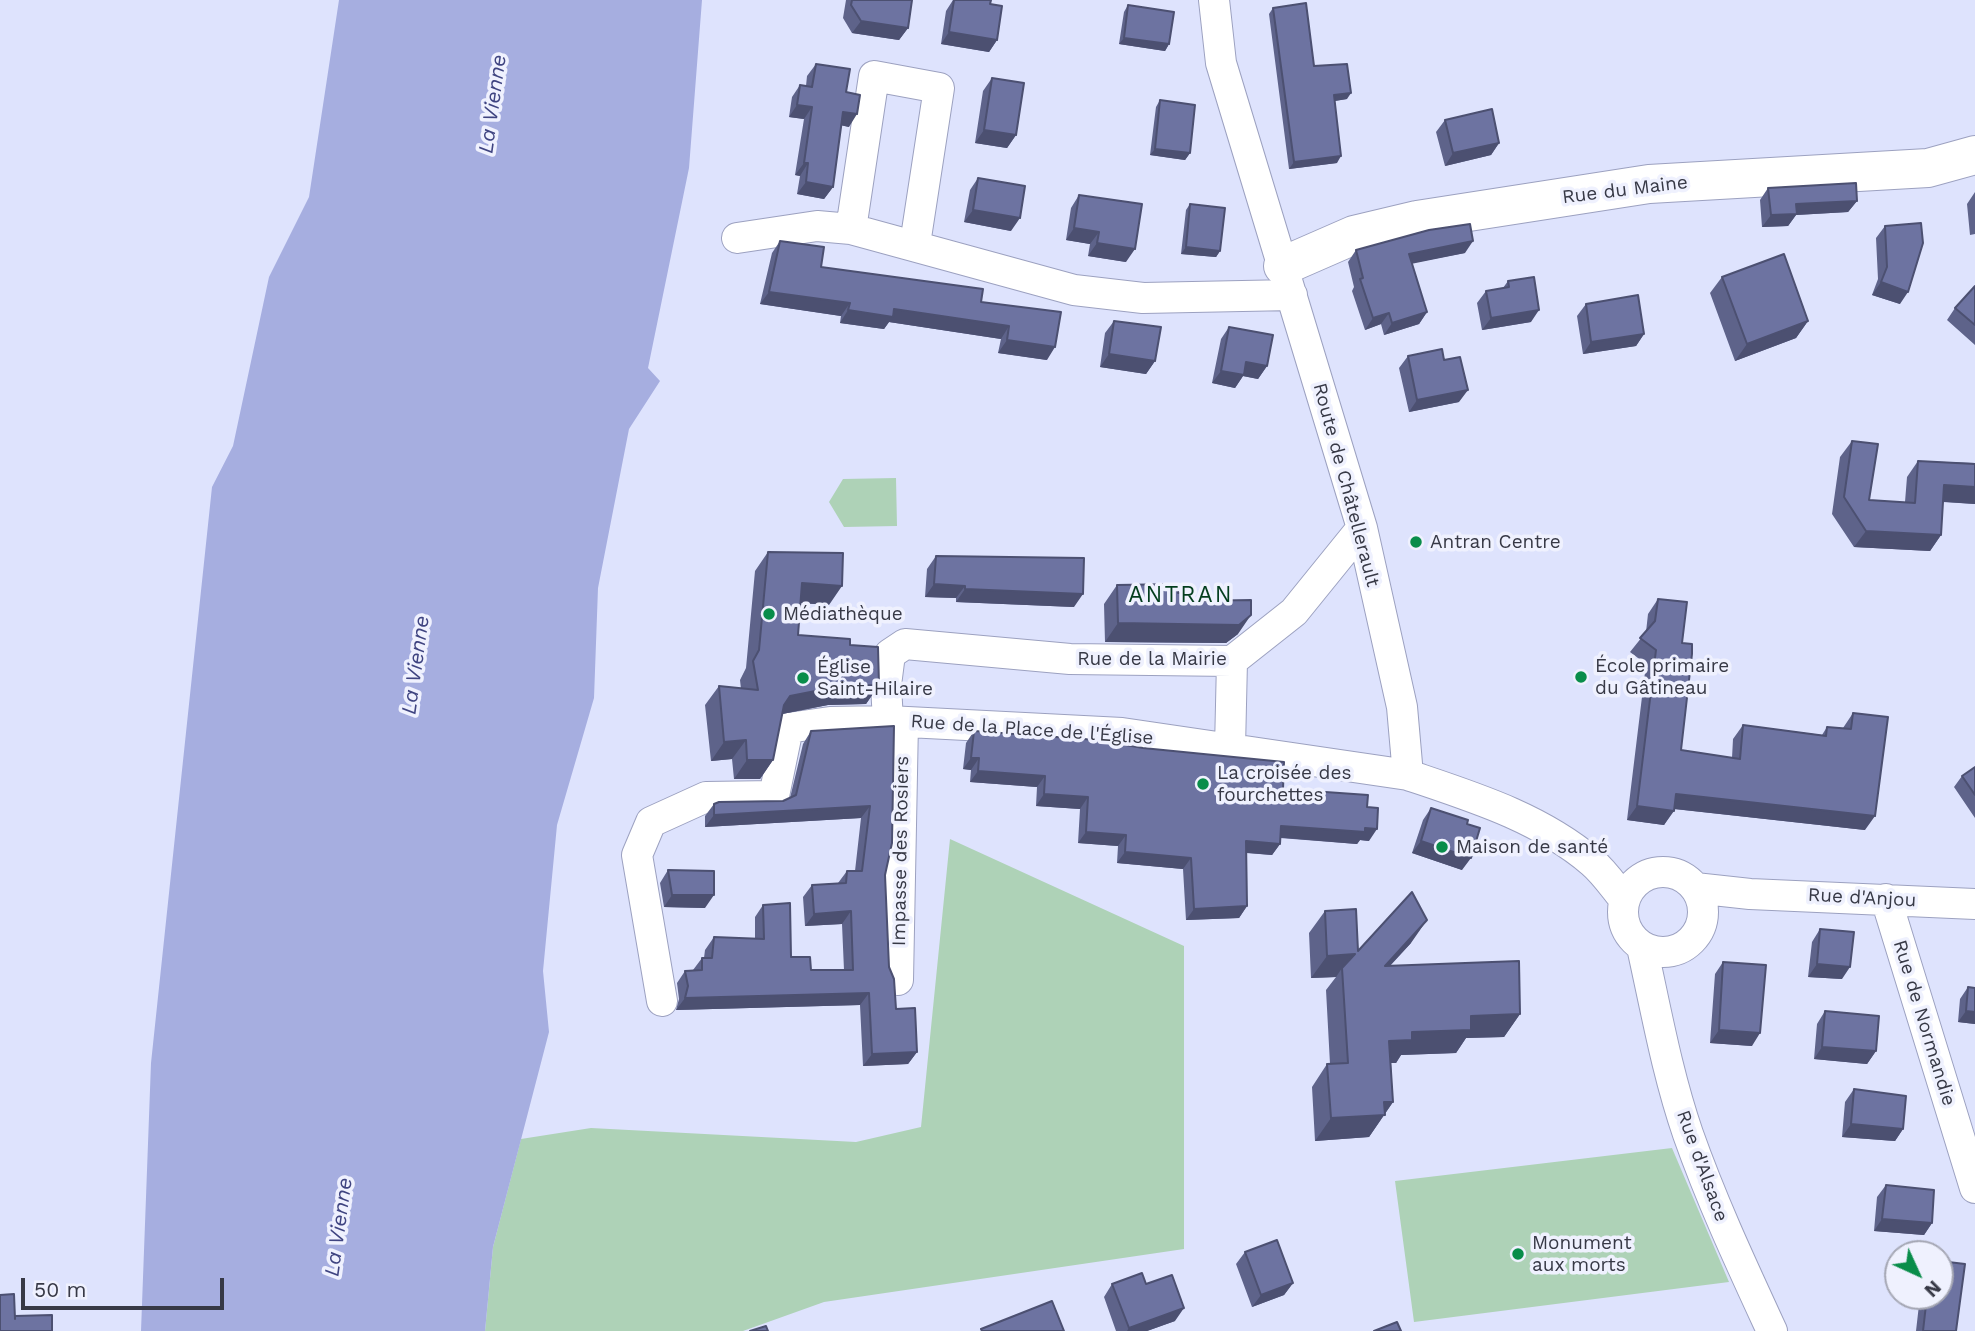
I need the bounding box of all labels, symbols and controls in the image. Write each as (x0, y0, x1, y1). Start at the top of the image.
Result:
water label: La Vienne (474, 53, 512, 155)
street label: Rue du Maine (1561, 171, 1689, 209)
street label: Route de Châtellerault (1308, 381, 1384, 589)
place label: Antran Centre (1430, 531, 1561, 553)
marker: Antran Centre (1408, 534, 1424, 550)
district label: ANTRAN (1129, 581, 1233, 609)
place label: Médiathèque (783, 603, 903, 625)
marker: Médiathèque (761, 606, 777, 622)
water label: La Vienne (397, 614, 435, 716)
street label: Rue de la Mairie (1077, 648, 1227, 670)
place label: École primaire du Gâtineau (1595, 655, 1729, 699)
place label: Église Saint-Hilaire (817, 656, 933, 700)
marker: École primaire du Gâtineau (1573, 669, 1589, 685)
marker: Église Saint-Hilaire (795, 670, 811, 686)
street label: Rue de la Place de l'Église (910, 710, 1154, 750)
street label: Impasse des Rosiers (888, 756, 914, 946)
place label: La croisée des fourchettes (1217, 762, 1351, 806)
marker: La croisée des fourchettes (1195, 776, 1211, 792)
place label: Maison de santé (1456, 836, 1608, 858)
marker: Maison de santé (1434, 839, 1450, 855)
street label: Rue d'Anjou (1807, 884, 1917, 912)
street label: Rue de Normandie (1888, 937, 1960, 1109)
street label: Rue d'Alsace (1671, 1107, 1733, 1225)
water label: La Vienne (320, 1176, 358, 1278)
place label: Monument aux morts (1532, 1232, 1632, 1276)
north arrow (1884, 1240, 1954, 1310)
marker: Monument aux morts (1510, 1246, 1526, 1262)
scale bar (24, 1264, 228, 1308)
text: N (1920, 1276, 1946, 1302)
text: 50 m (34, 1277, 86, 1302)

